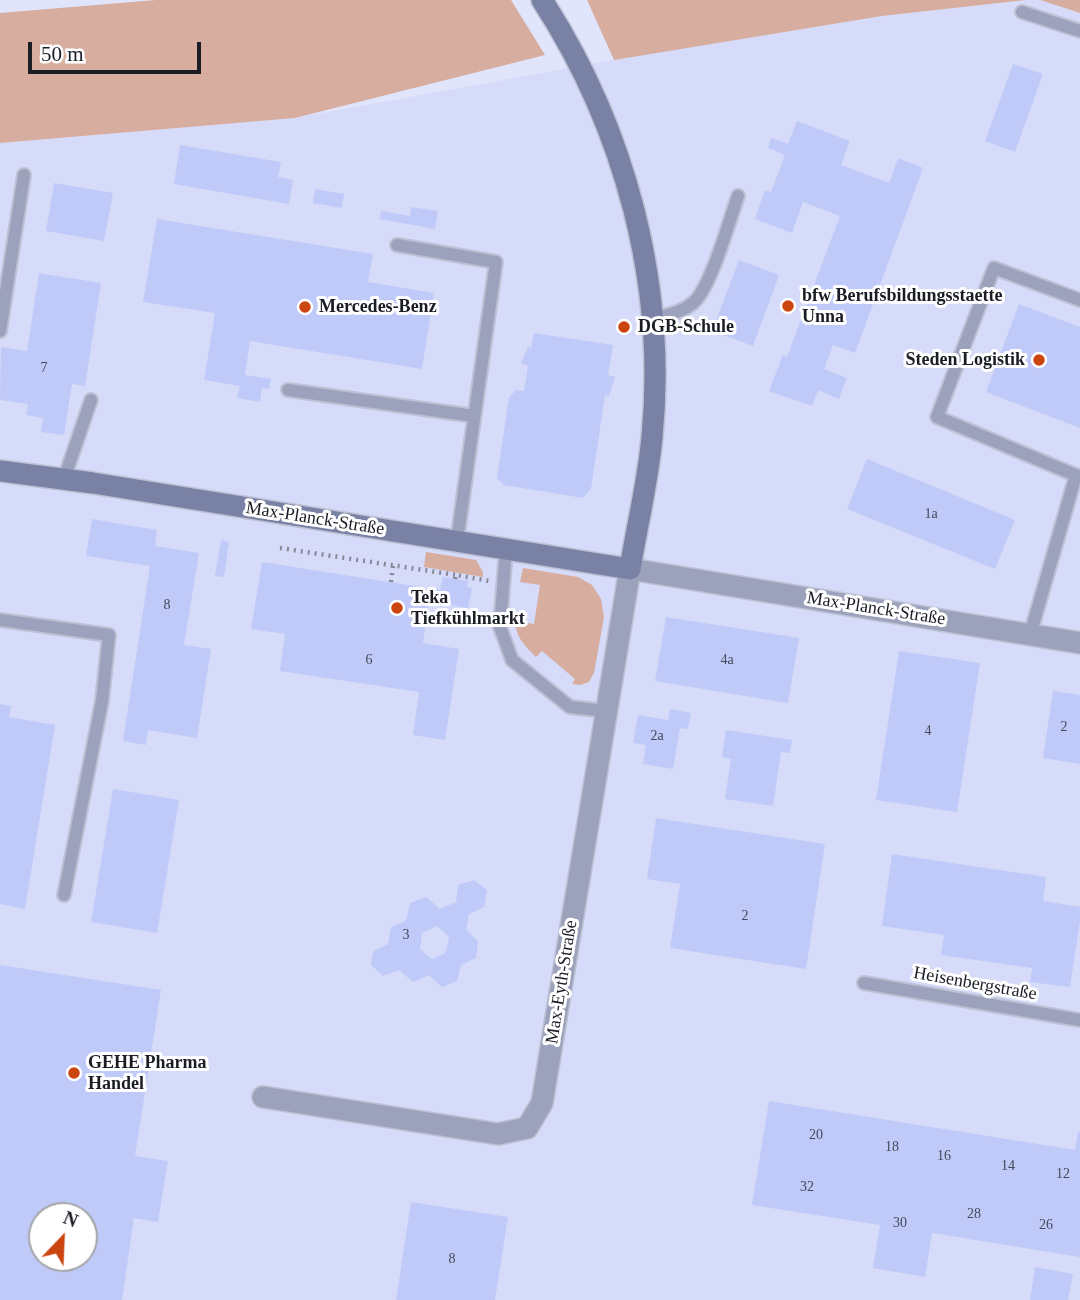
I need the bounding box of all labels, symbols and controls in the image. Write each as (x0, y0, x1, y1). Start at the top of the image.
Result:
scale bar (32, 28, 205, 72)
text: 50 m (41, 42, 84, 66)
place label: bfw Berufsbildungsstaette Unna (802, 285, 1003, 328)
place label: Mercedes-Benz (319, 296, 437, 318)
marker: bfw Berufsbildungsstaette Unna (780, 298, 796, 314)
marker: Mercedes-Benz (297, 299, 313, 315)
place label: DGB-Schule (638, 316, 734, 338)
marker: DGB-Schule (616, 319, 632, 335)
place label: Steden Logistik (905, 349, 1025, 371)
marker: Steden Logistik (1031, 352, 1047, 368)
house number: 7 (40, 360, 48, 376)
street label: Max-Planck-Straße (244, 497, 386, 541)
house number: 1a (924, 506, 938, 522)
place label: Teka Tiefkühlmarkt (411, 587, 525, 630)
street label: Max-Planck-Straße (805, 587, 947, 631)
house number: 8 (164, 597, 170, 613)
marker: Teka Tiefkühlmarkt (389, 600, 405, 616)
house number: 6 (366, 652, 372, 668)
house number: 4a (720, 652, 734, 668)
house number: 2 (1060, 719, 1068, 735)
house number: 4 (925, 723, 932, 739)
house number: 2a (650, 728, 664, 744)
house number: 2 (742, 908, 748, 924)
street label: Max-Eyth-Straße (542, 919, 582, 1045)
house number: 3 (402, 927, 410, 943)
street label: Heisenbergstraße (912, 963, 1038, 1005)
place label: GEHE Pharma Handel (88, 1052, 207, 1094)
marker: GEHE Pharma Handel (66, 1065, 82, 1081)
house number: 20 (809, 1127, 823, 1143)
house number: 18 (885, 1139, 899, 1155)
house number: 16 (937, 1148, 951, 1164)
house number: 14 (1001, 1158, 1015, 1174)
house number: 12 (1056, 1166, 1070, 1182)
house number: 32 (800, 1179, 814, 1195)
north arrow (28, 1202, 98, 1272)
house number: 28 (967, 1206, 981, 1222)
text: N (60, 1207, 81, 1231)
house number: 30 (893, 1215, 907, 1231)
house number: 26 (1039, 1217, 1053, 1233)
house number: 8 (448, 1251, 456, 1267)

